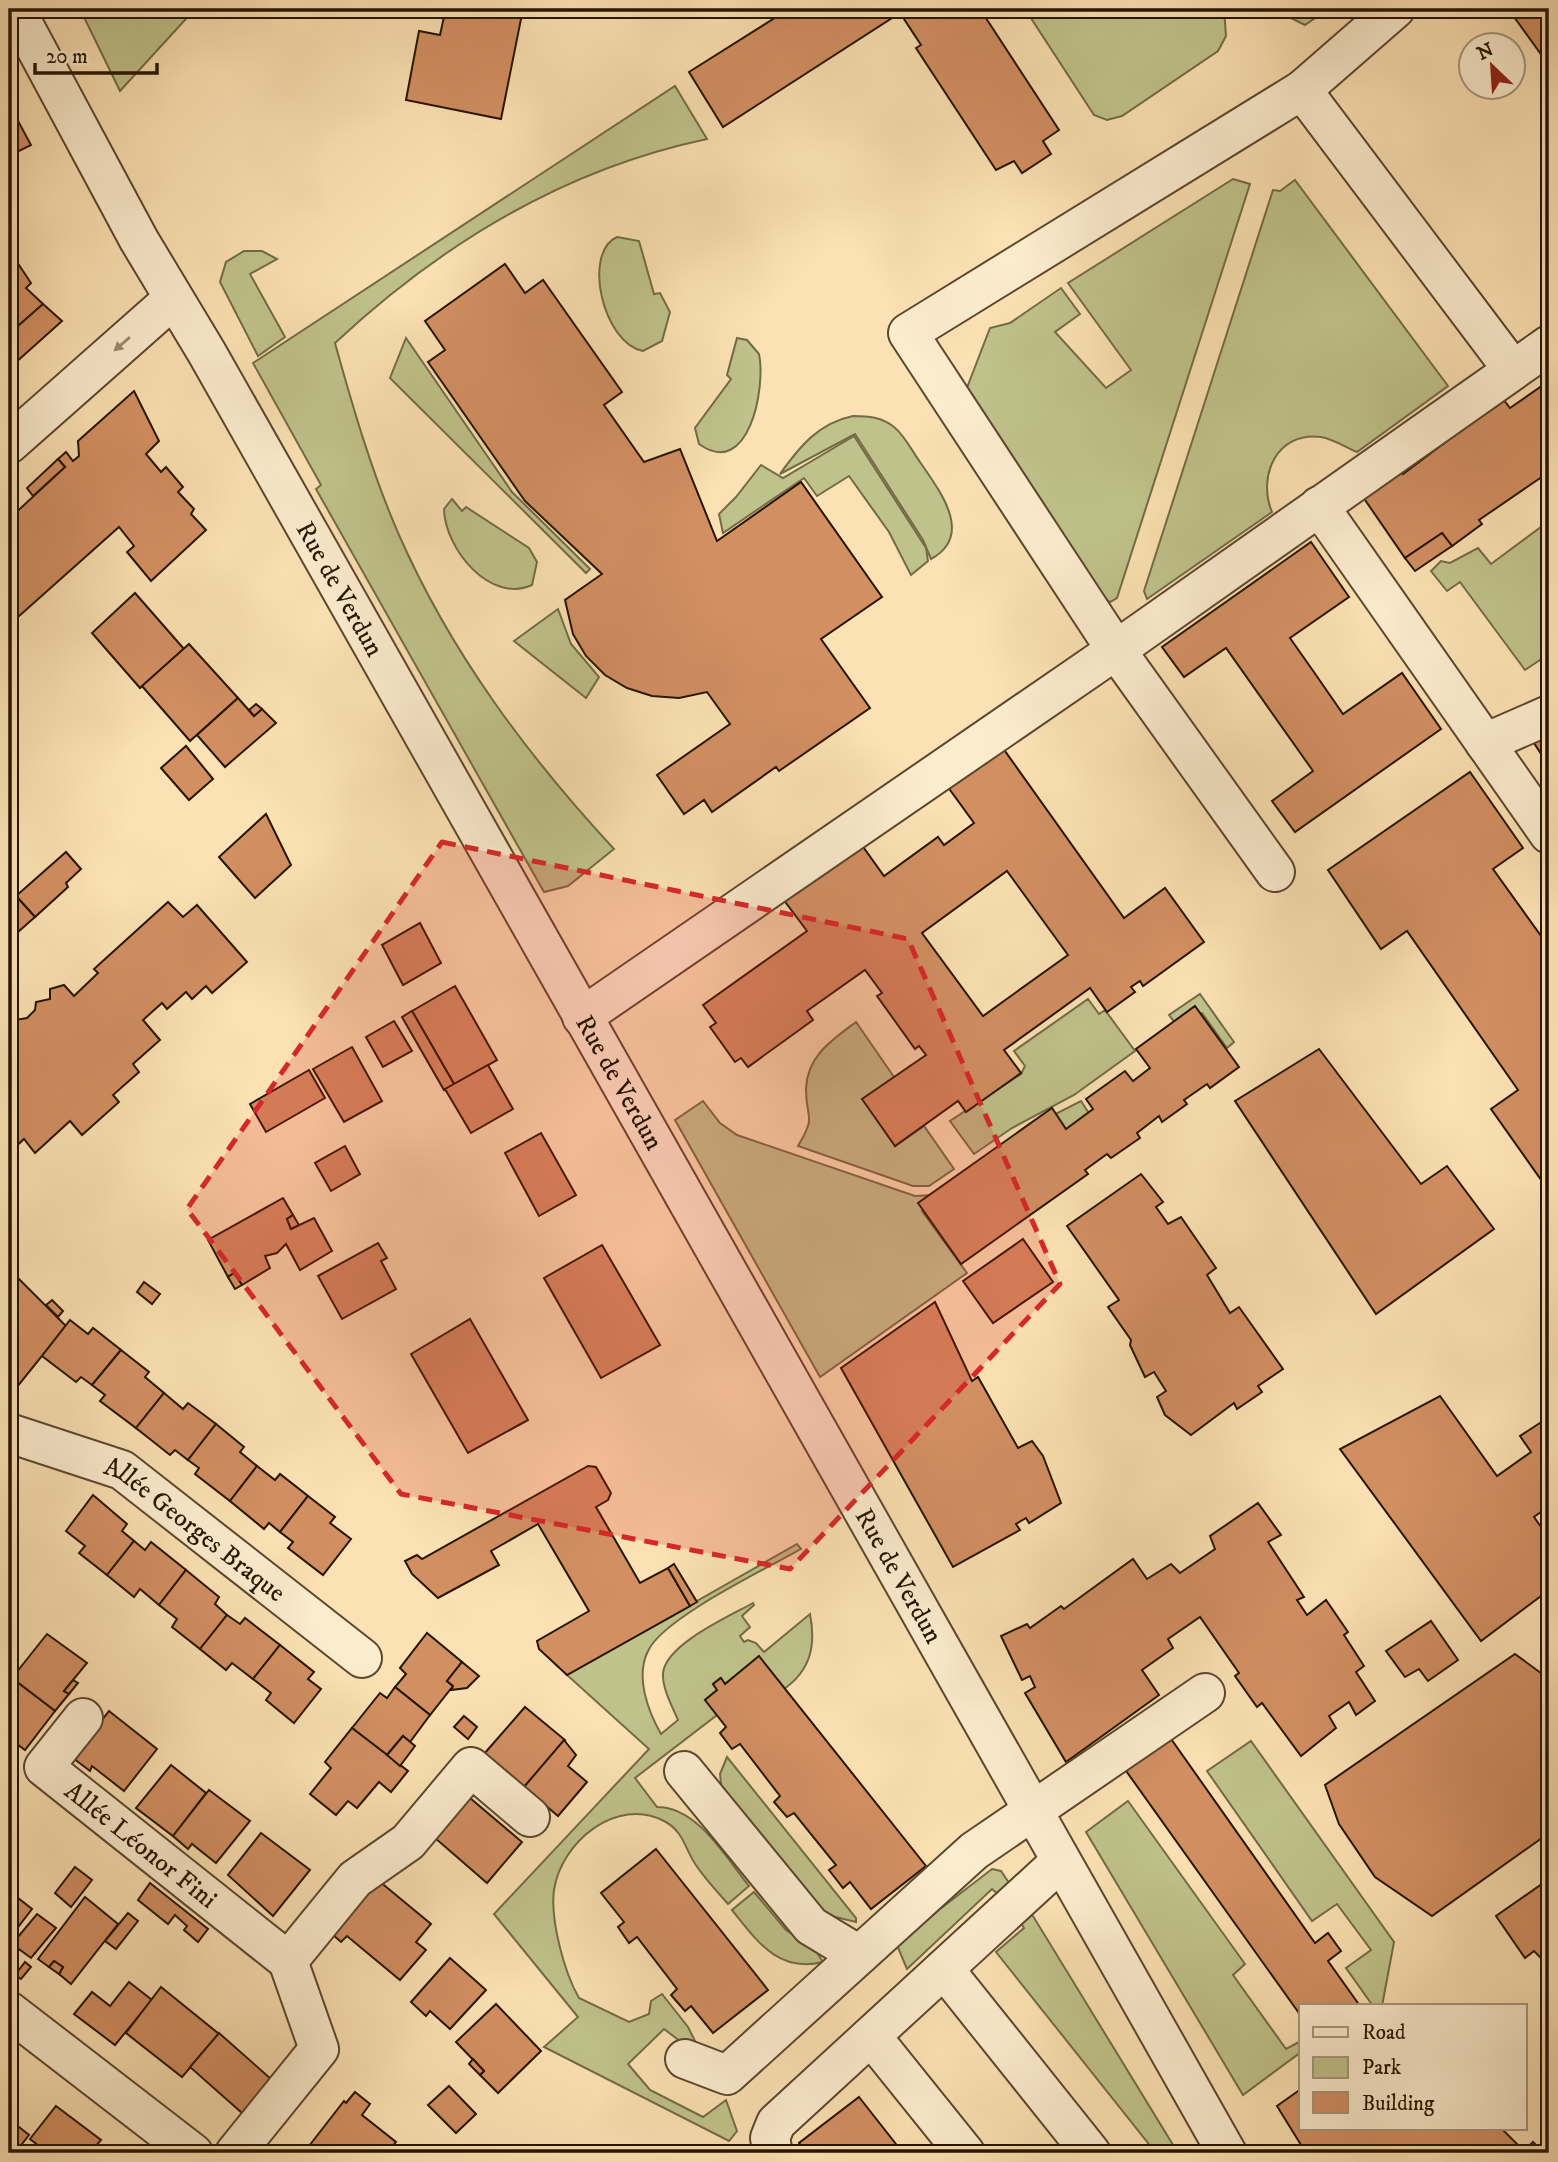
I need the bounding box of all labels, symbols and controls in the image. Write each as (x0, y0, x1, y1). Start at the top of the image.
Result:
scale bar (35, 32, 158, 76)
north arrow (1456, 32, 1526, 102)
text: N (1474, 38, 1498, 66)
text: 20 m (46, 44, 88, 70)
one-way arrow (113, 336, 131, 352)
street label: Rue de Verdun (288, 516, 391, 663)
street label: Rue de Verdun (567, 1009, 670, 1157)
street label: Allée Georges Braque (100, 1450, 292, 1610)
street label: Rue de Verdun (847, 1503, 950, 1650)
street label: Allée Léonor Fini (57, 1775, 223, 1916)
legend (1299, 2004, 1526, 2130)
text: Road (1362, 2020, 1406, 2046)
text: Park (1362, 2055, 1402, 2081)
text: Building (1362, 2091, 1435, 2117)

